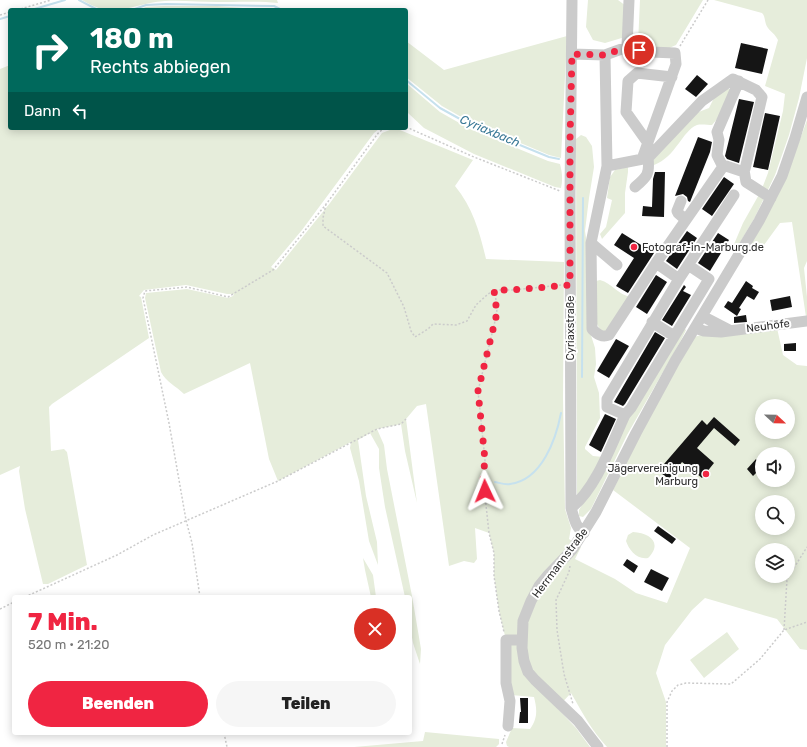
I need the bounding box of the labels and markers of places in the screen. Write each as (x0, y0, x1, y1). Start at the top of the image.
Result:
pin (622, 33, 656, 67)
place label: Fotograf-in-Marburg.de (642, 241, 764, 254)
marker: Fotograf-in-Marburg.de (629, 242, 639, 252)
place label: Jägervereinigung Marburg (607, 462, 698, 488)
marker: Jägervereinigung Marburg (701, 469, 711, 479)

